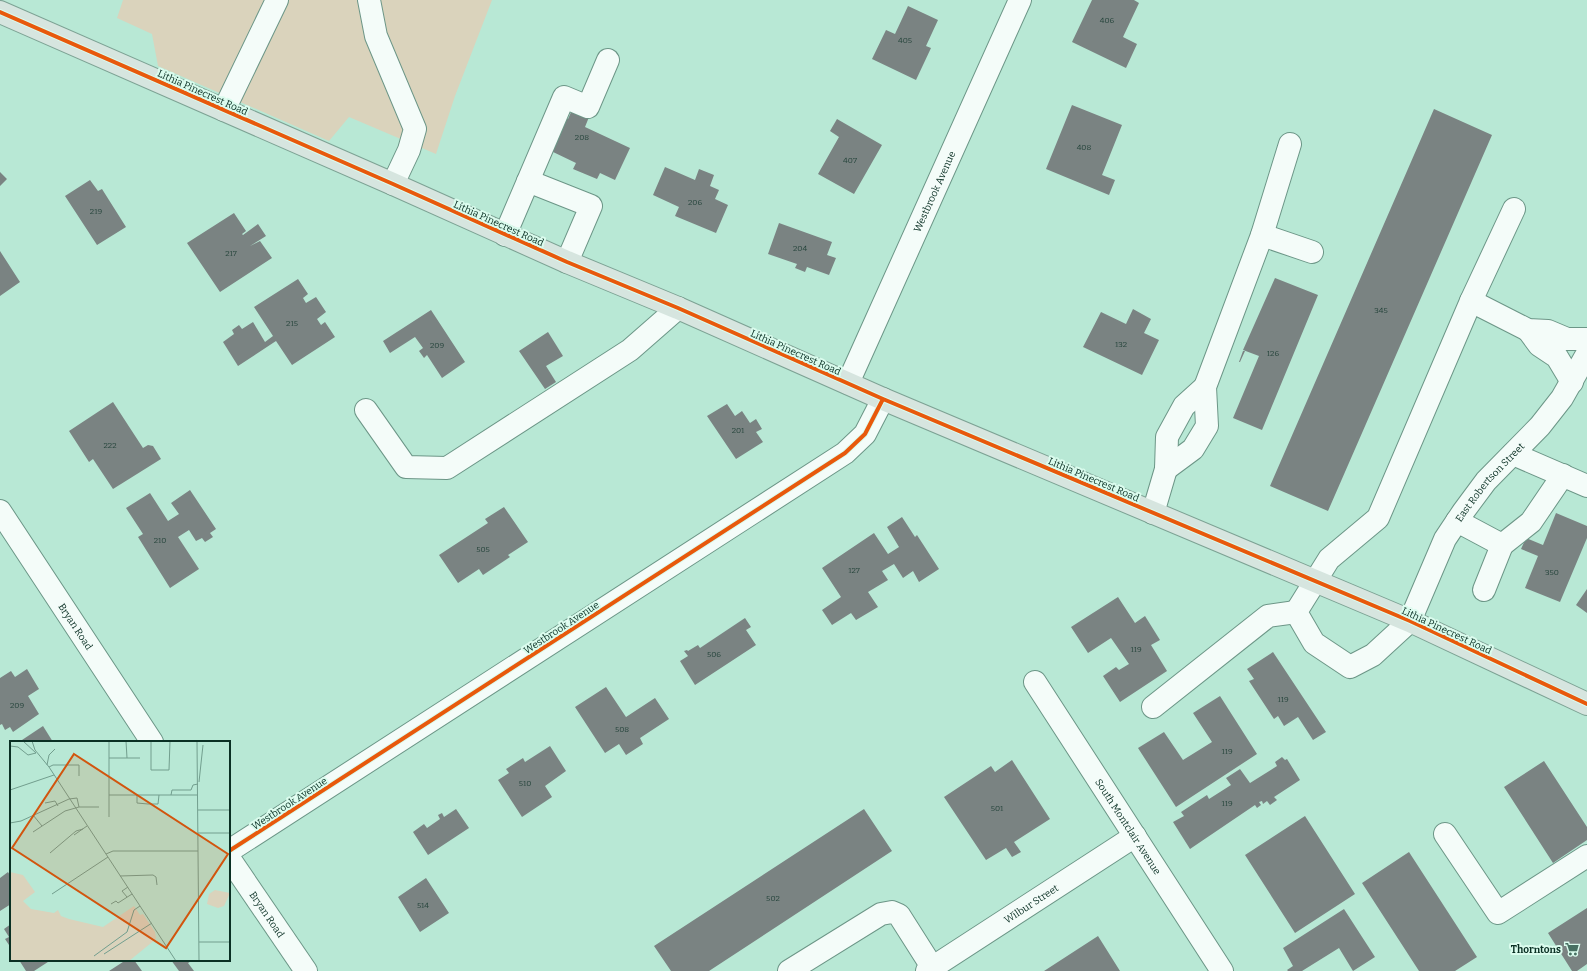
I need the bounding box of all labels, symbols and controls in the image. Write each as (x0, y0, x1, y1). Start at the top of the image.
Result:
house number: 406 (1100, 16, 1115, 25)
house number: 405 (898, 36, 912, 45)
street label: Lithia Pinecrest Road (156, 68, 250, 118)
house number: 208 (575, 133, 589, 142)
house number: 408 (1077, 143, 1091, 152)
street label: Westbrook Avenue (912, 149, 958, 234)
house number: 407 (843, 156, 857, 165)
house number: 206 (688, 198, 702, 207)
street label: Lithia Pinecrest Road (452, 199, 546, 249)
house number: 219 (90, 207, 102, 216)
house number: 204 (793, 244, 807, 253)
house number: 217 (225, 249, 237, 258)
house number: 345 (1374, 306, 1388, 315)
house number: 215 (286, 319, 298, 328)
street label: Lithia Pinecrest Road (749, 328, 843, 378)
house number: 132 (1115, 340, 1127, 349)
house number: 209 (430, 341, 444, 350)
house number: 126 (1267, 349, 1279, 358)
house number: 201 (732, 426, 745, 435)
street label: East Robertson Street (1453, 440, 1528, 524)
house number: 222 (103, 441, 117, 450)
street label: Lithia Pinecrest Road (1046, 455, 1141, 505)
house number: 210 (154, 536, 166, 545)
house number: 505 (476, 545, 490, 554)
house number: 127 (848, 566, 860, 575)
house number: 350 (1545, 568, 1559, 577)
street label: Westbrook Avenue (522, 599, 602, 657)
street label: Bryan Road (55, 601, 95, 652)
street label: Lithia Pinecrest Road (1400, 605, 1493, 657)
house number: 119 (1130, 645, 1142, 654)
house number: 506 (707, 650, 721, 659)
house number: 119 (1277, 695, 1289, 704)
house number: 209 (10, 701, 24, 710)
house number: 508 (615, 725, 629, 734)
inset map (10, 741, 230, 961)
house number: 119 (1221, 747, 1233, 756)
street label: Westbrook Avenue (250, 775, 330, 833)
street label: South Montclair Avenue (1092, 777, 1163, 877)
house number: 510 (519, 779, 531, 788)
house number: 119 (1221, 799, 1233, 808)
house number: 501 (991, 804, 1004, 813)
street label: Wilbur Street (1002, 882, 1061, 926)
street label: Bryan Road (247, 889, 286, 940)
house number: 502 (766, 894, 780, 903)
house number: 514 (417, 901, 429, 910)
supermarket icon: Thorntons (1564, 941, 1580, 957)
place label: Thorntons (1511, 944, 1561, 956)

